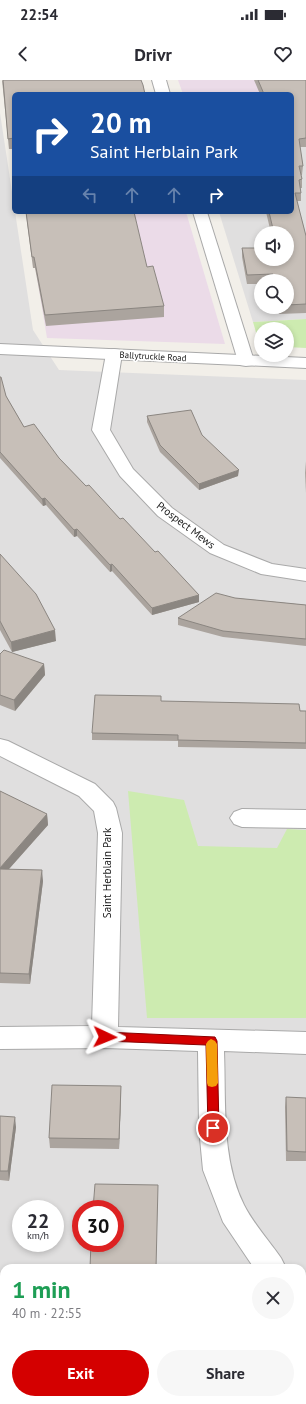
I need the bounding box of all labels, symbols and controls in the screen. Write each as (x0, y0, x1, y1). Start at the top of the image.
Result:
text: 22:54 (20, 5, 58, 24)
icon: back (12, 43, 34, 65)
text: Drivr (134, 43, 172, 66)
icon: heart (272, 43, 294, 65)
text: 20 m (90, 104, 151, 141)
icon: right (24, 108, 76, 160)
text: Saint Herblain Park (90, 140, 238, 163)
icon: left (79, 184, 101, 206)
icon: ahead (121, 184, 143, 206)
icon: ahead (163, 184, 185, 206)
icon: right (205, 184, 227, 206)
map controls (254, 226, 294, 362)
button: sound (254, 226, 294, 266)
button: search (254, 274, 294, 314)
button: layers (254, 322, 294, 362)
street label: Ballytruckle Road (119, 349, 187, 363)
street label: Prospect Mews (154, 498, 218, 552)
street label: Saint Herblain Park (100, 827, 114, 918)
position arrow (84, 1016, 126, 1058)
pin (196, 1111, 230, 1145)
icon: arrive (202, 1117, 224, 1139)
speed limit sign: 30 (72, 1200, 124, 1252)
text: 22 (27, 1208, 49, 1234)
text: km/h (27, 1229, 49, 1242)
text: 1 min (12, 1274, 71, 1305)
button: close (252, 1277, 294, 1319)
text: 40 m · 22:55 (12, 1305, 82, 1322)
button: Exit (12, 1350, 149, 1396)
button: Share (157, 1350, 294, 1396)

